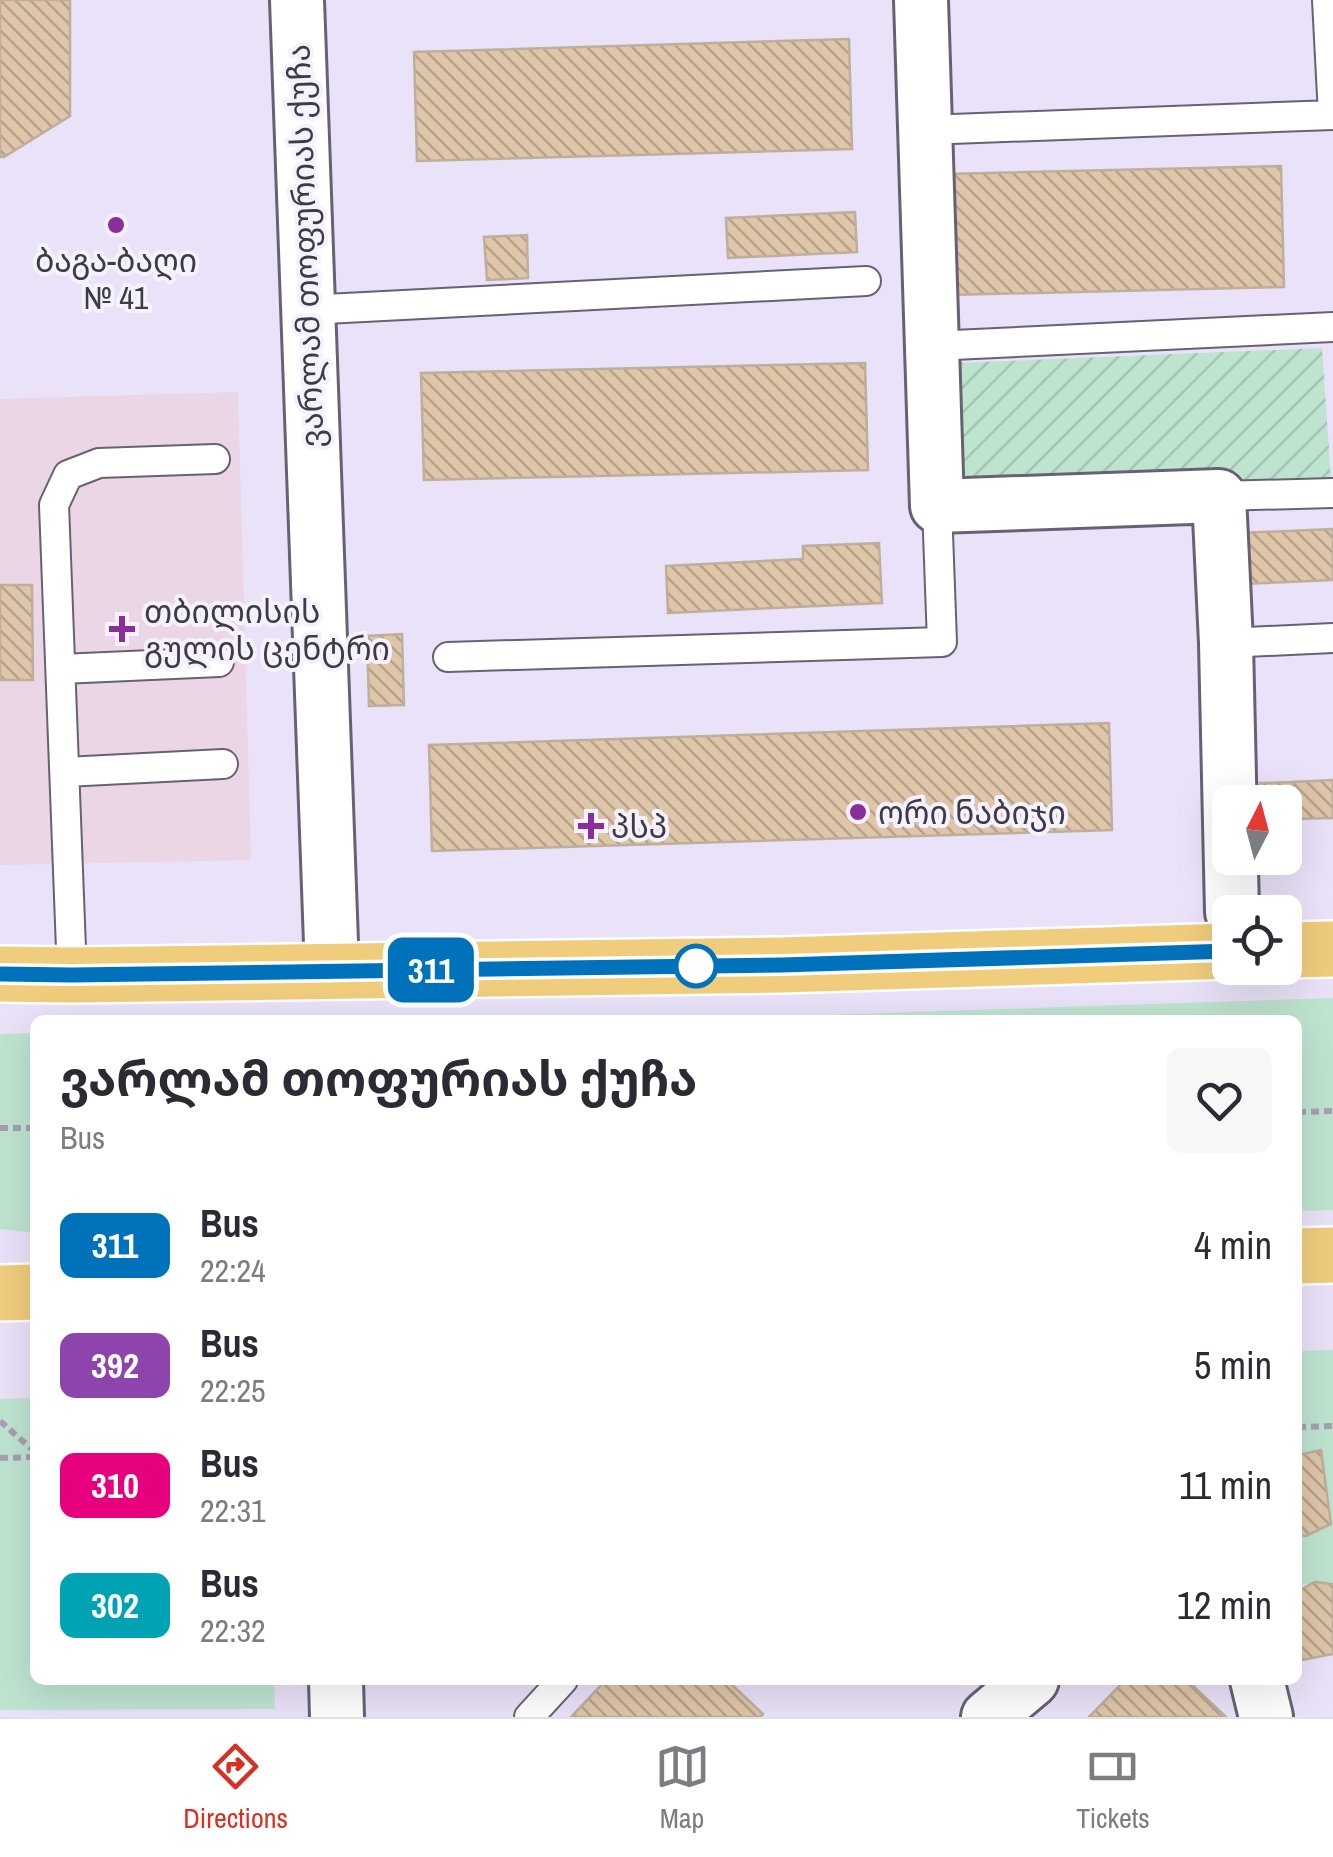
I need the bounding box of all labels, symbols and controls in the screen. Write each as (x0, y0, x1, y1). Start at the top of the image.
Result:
street label: ვარლამ თოფურიას ქუჩა (276, 43, 334, 449)
marker: ბაგა-ბაღი № 41 (105, 214, 127, 236)
place label: ბაგა-ბაღი № 41 (35, 239, 197, 319)
place label: თბილისის გულის ცენტრი (144, 590, 390, 670)
marker: თბილისის გულის ცენტრი (109, 616, 135, 642)
north arrow (1212, 785, 1302, 875)
map controls (1212, 785, 1302, 985)
place label: ორი ნაბიჯი (878, 791, 1066, 834)
marker: ორი ნაბიჯი (847, 801, 869, 823)
place label: პსპ (611, 805, 667, 848)
marker: პსპ (580, 815, 602, 837)
button: locate (1212, 895, 1302, 985)
line badge: 311 (374, 938, 488, 1002)
unlabelled marker (675, 945, 717, 987)
text: 311 (408, 947, 454, 994)
text: ვარლამ თოფურიას ქუჩა (60, 1046, 697, 1111)
button: heart (1167, 1048, 1272, 1153)
text: Bus (60, 1116, 105, 1159)
text: Bus (200, 1198, 259, 1249)
text: 4 min (1194, 1220, 1272, 1271)
text: 311 (92, 1222, 138, 1269)
text: 22:24 (200, 1249, 266, 1292)
text: Bus (200, 1318, 259, 1369)
text: 5 min (1194, 1340, 1272, 1391)
text: 392 (91, 1342, 139, 1389)
text: 22:25 (200, 1369, 266, 1412)
text: Bus (200, 1438, 259, 1489)
text: 11 min (1179, 1460, 1272, 1511)
text: 310 (91, 1462, 139, 1509)
text: 22:31 (200, 1489, 266, 1532)
text: Bus (200, 1558, 259, 1609)
text: 12 min (1177, 1580, 1272, 1631)
text: 302 (91, 1582, 139, 1629)
text: 22:32 (200, 1609, 266, 1652)
tab: Directions (183, 1739, 288, 1837)
tab: Map (655, 1739, 710, 1837)
tab: Tickets (1076, 1739, 1150, 1837)

